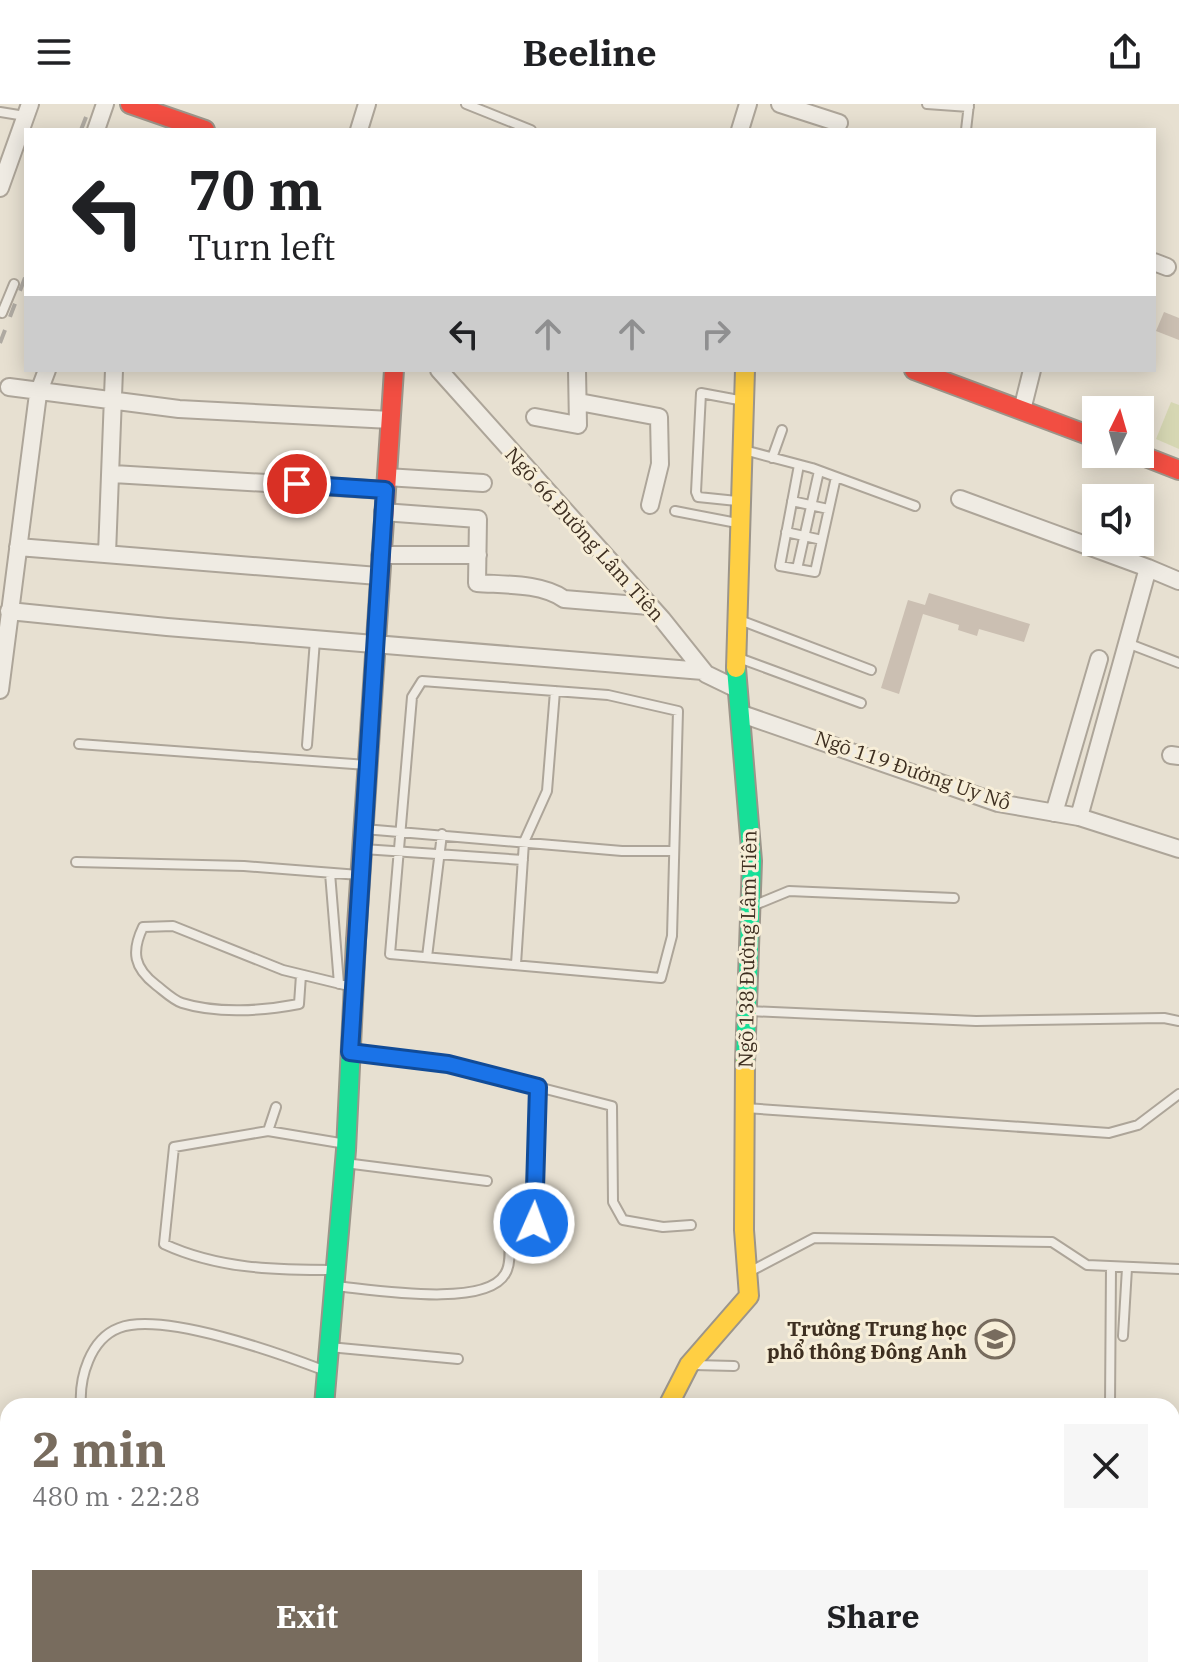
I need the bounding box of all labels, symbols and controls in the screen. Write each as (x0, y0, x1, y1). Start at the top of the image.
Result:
text: Beeline (522, 29, 657, 76)
icon: menu (32, 30, 76, 74)
icon: share (1103, 30, 1147, 74)
text: 70 m (188, 153, 323, 225)
icon: left (56, 160, 160, 264)
text: Turn left (188, 223, 335, 270)
icon: left (442, 312, 486, 356)
icon: ahead (526, 312, 570, 356)
icon: ahead (610, 312, 654, 356)
icon: right (694, 312, 738, 356)
north arrow (1082, 396, 1154, 468)
map controls (1082, 396, 1154, 556)
street label: Ngõ 66 Đường Lâm Tiên (499, 441, 671, 627)
pin (263, 450, 331, 518)
icon: arrive (275, 462, 319, 506)
button: sound (1082, 484, 1154, 556)
street label: Ngõ 119 Đường Uy Nỗ (811, 724, 1015, 816)
street label: Ngõ 138 Đường Lâm Tiên (731, 830, 763, 1068)
position arrow (492, 1181, 576, 1265)
place label: Trường Trung học phổ thông Đông Anh (767, 1315, 967, 1365)
school or university icon: Trường Trung học phổ thông Đông Anh (974, 1318, 1016, 1360)
text: 2 min (32, 1418, 166, 1480)
button: close (1064, 1424, 1148, 1508)
text: 480 m · 22:28 (32, 1479, 200, 1513)
button: Exit (32, 1570, 582, 1662)
button: Share (598, 1570, 1148, 1662)

